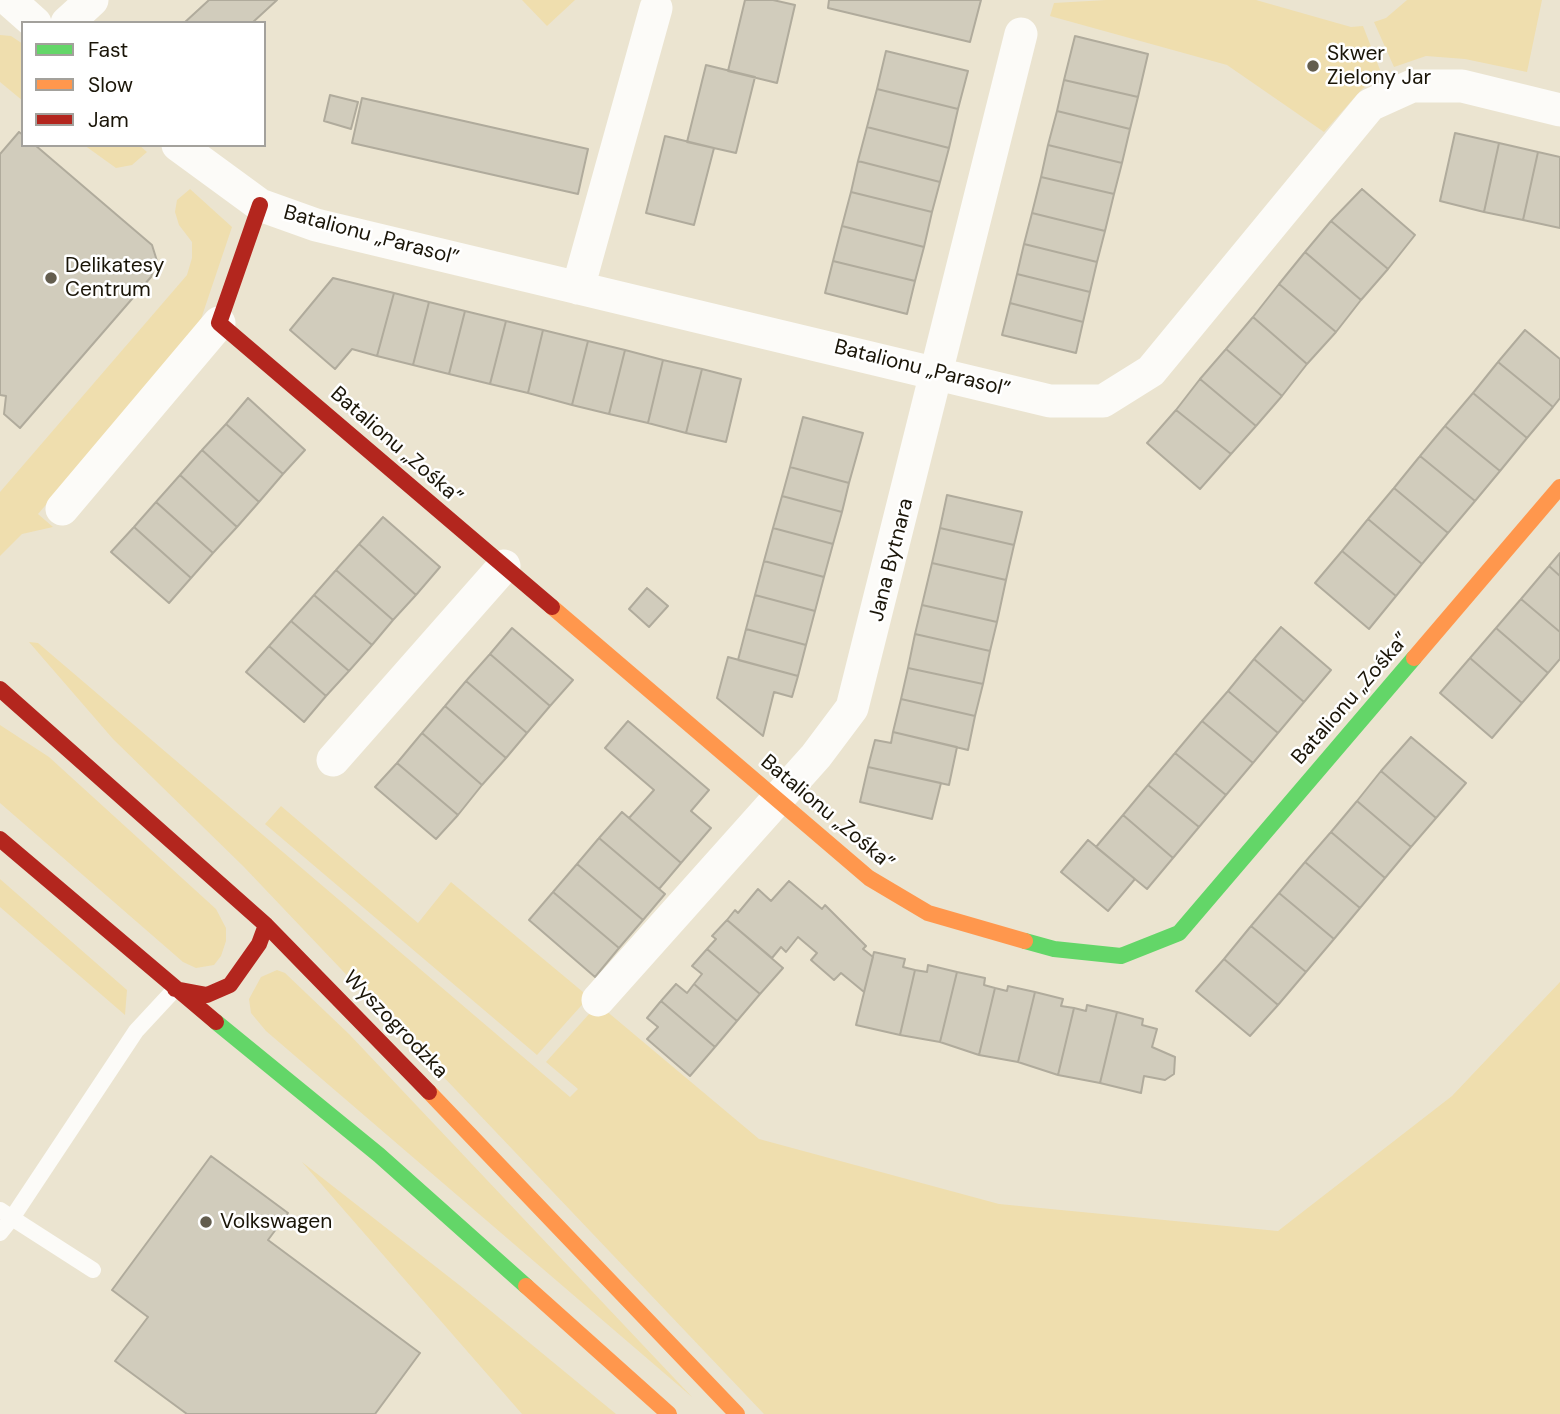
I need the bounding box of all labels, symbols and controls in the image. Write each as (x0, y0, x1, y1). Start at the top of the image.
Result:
legend (21, 21, 266, 147)
text: Fast (88, 36, 128, 64)
place label: Skwer Zielony Jar (1327, 41, 1431, 91)
marker: Skwer Zielony Jar (1305, 58, 1321, 74)
text: Slow (88, 71, 133, 99)
text: Jam (88, 106, 129, 134)
street label: Batalionu „Parasol” (281, 200, 461, 272)
place label: Delikatesy Centrum (65, 253, 164, 303)
marker: Delikatesy Centrum (43, 270, 59, 286)
street label: Batalionu „Parasol” (831, 335, 1013, 403)
street label: Batalionu „Zośka” (325, 382, 467, 510)
street label: Jana Bytnara (865, 496, 919, 624)
street label: Batalionu „Zośka” (1287, 628, 1415, 770)
street label: Batalionu „Zośka” (755, 750, 899, 876)
street label: Wyszogrodzka (337, 966, 453, 1084)
place label: Volkswagen (220, 1209, 332, 1235)
marker: Volkswagen (198, 1214, 214, 1230)

